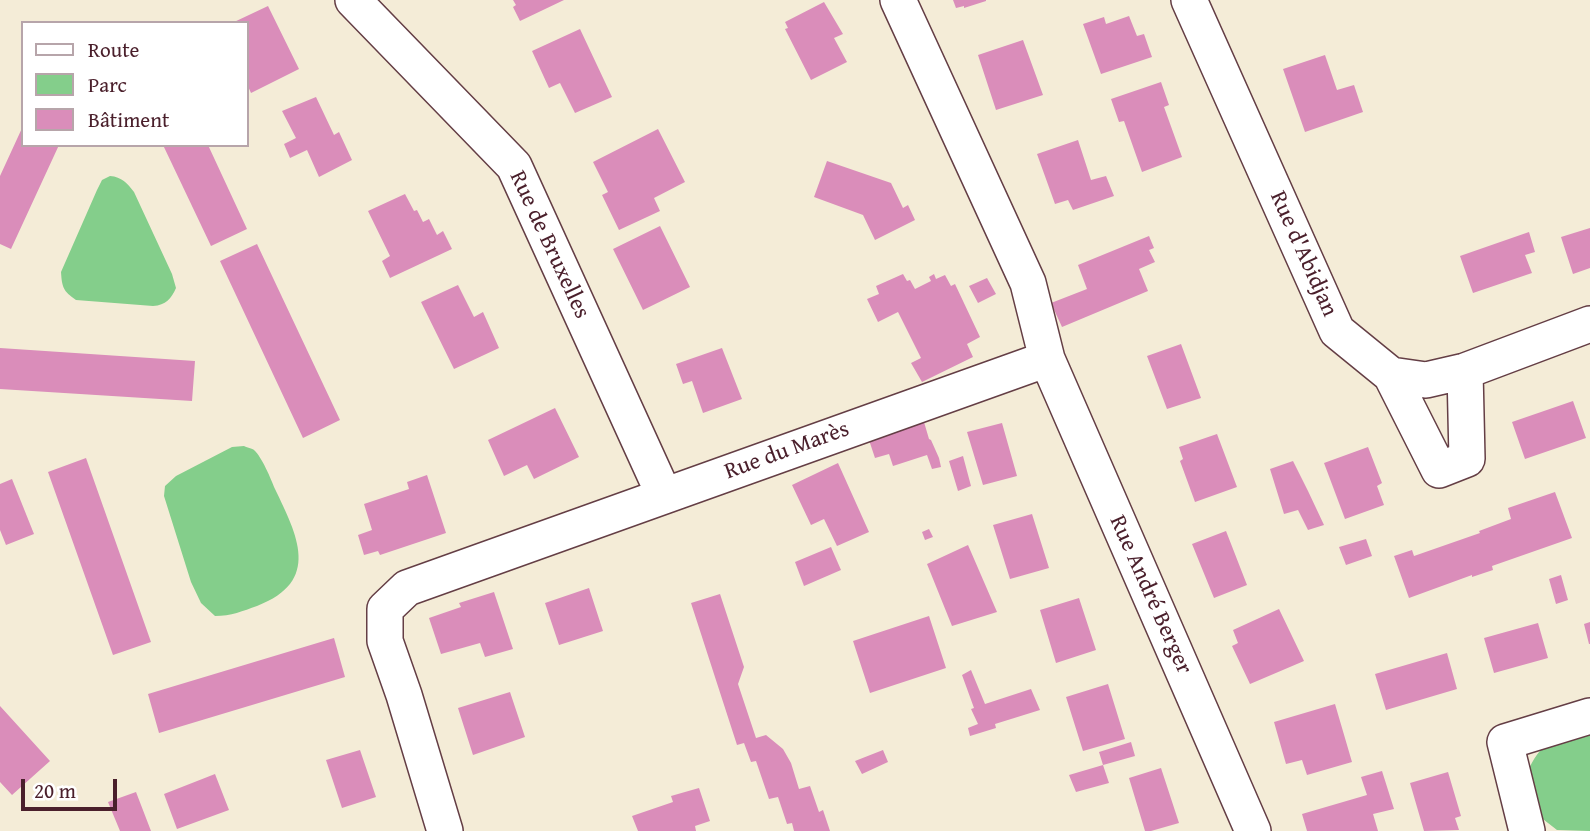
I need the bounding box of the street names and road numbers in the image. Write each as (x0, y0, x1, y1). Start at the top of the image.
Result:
street label: Rue de Bruxelles (503, 167, 595, 323)
street label: Rue d'Abidjan (1263, 187, 1343, 321)
street label: Rue du Marès (721, 416, 853, 486)
street label: Rue André Berger (1103, 511, 1197, 679)

